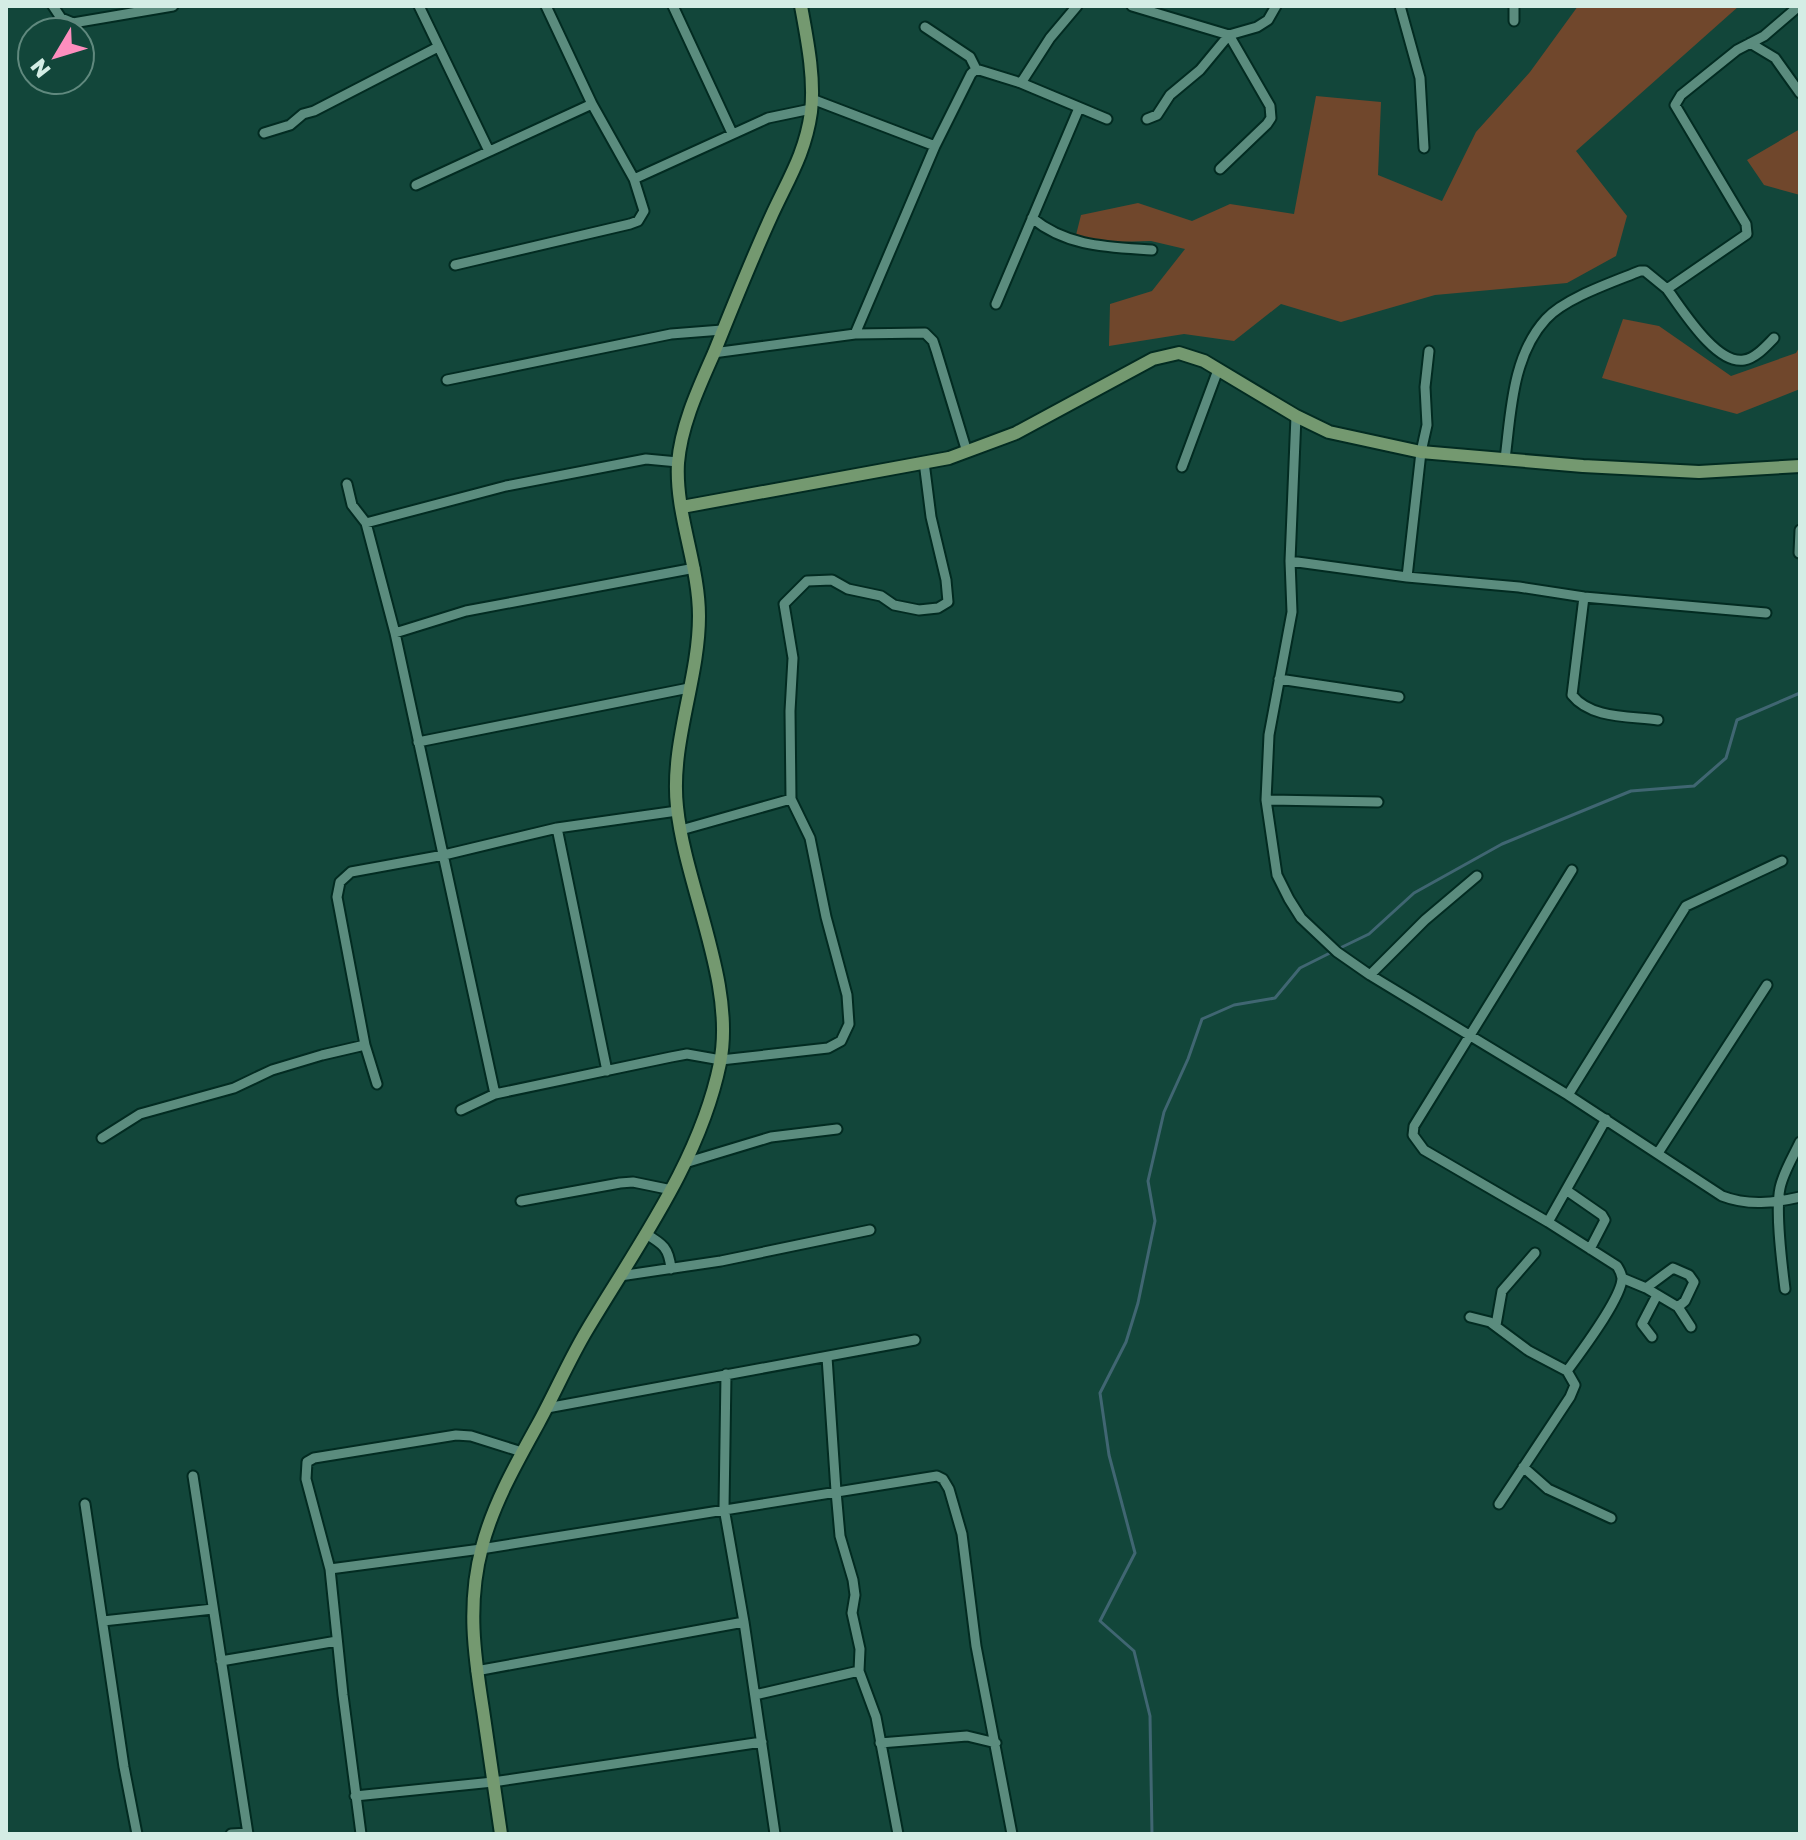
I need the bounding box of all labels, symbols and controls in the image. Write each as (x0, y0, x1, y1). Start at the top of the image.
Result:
north arrow (16, 16, 96, 96)
text: N (24, 54, 56, 84)

